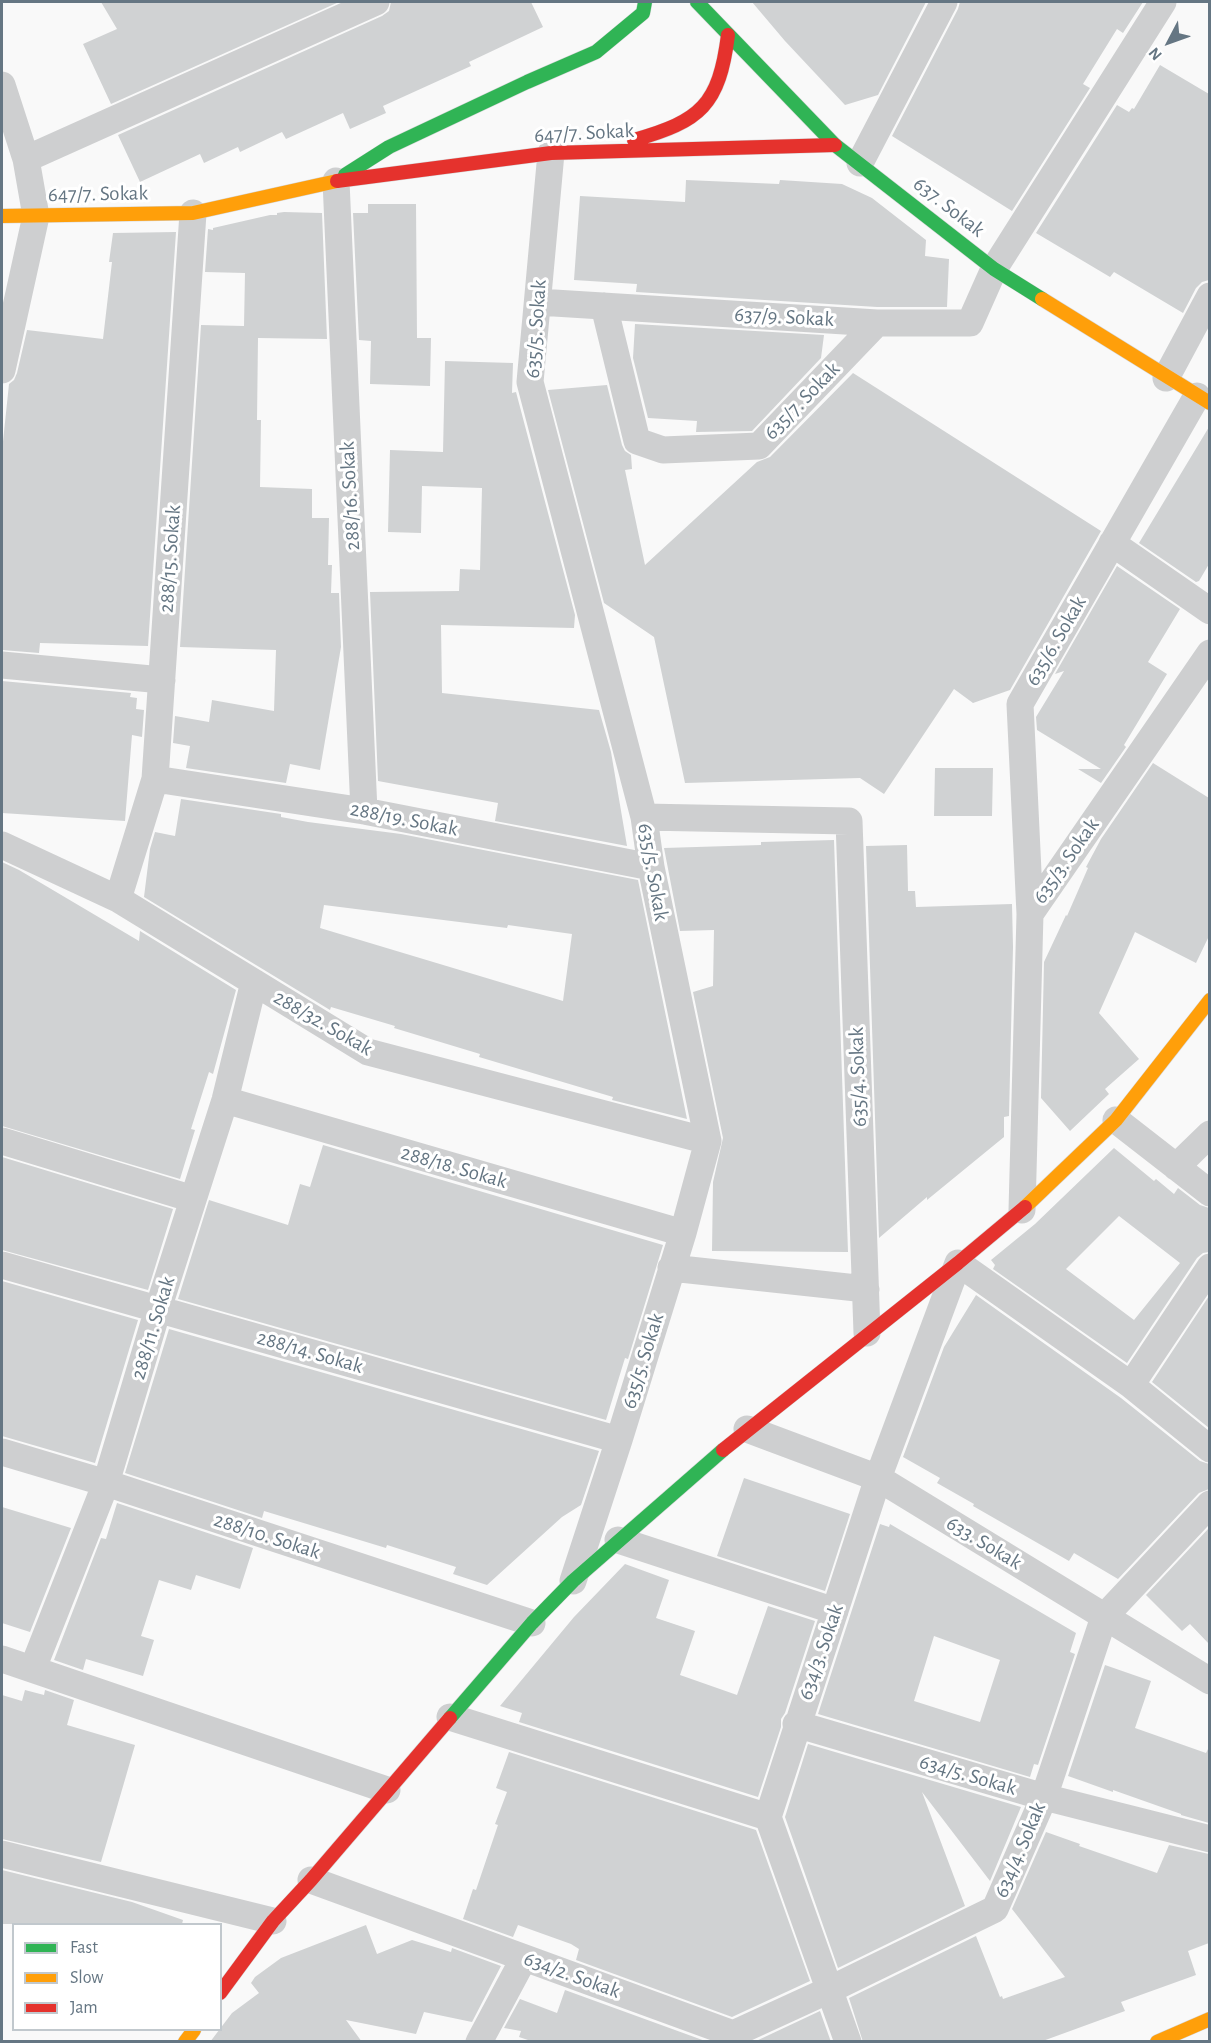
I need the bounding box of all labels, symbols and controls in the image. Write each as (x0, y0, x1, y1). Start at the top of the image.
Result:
north arrow (1139, 12, 1199, 72)
text: N (1146, 44, 1165, 63)
street label: 647/7. Sokak (533, 118, 635, 148)
street label: 637. Sokak (908, 171, 990, 243)
street label: 647/7. Sokak (48, 181, 148, 207)
street label: 635/5. Sokak (520, 279, 552, 379)
street label: 637/9. Sokak (734, 302, 834, 332)
street label: 635/7. Sokak (759, 357, 845, 445)
street label: 288/16. Sokak (335, 441, 365, 551)
street label: 288/15. Sokak (154, 504, 186, 614)
street label: 635/6. Sokak (1020, 592, 1092, 690)
street label: 288/19. Sokak (348, 796, 460, 842)
street label: 635/3. Sokak (1027, 813, 1105, 909)
street label: 635/5. Sokak (632, 821, 674, 923)
street label: 288/32. Sokak (269, 985, 377, 1061)
street label: 635/4. Sokak (844, 1027, 872, 1127)
street label: 288/18. Sokak (398, 1140, 510, 1194)
street label: 288/11. Sokak (125, 1273, 181, 1383)
street label: 635/5. Sokak (617, 1310, 669, 1412)
street label: 288/14. Sokak (254, 1325, 366, 1379)
street label: 288/10. Sokak (211, 1507, 323, 1565)
street label: 633. Sokak (942, 1511, 1026, 1575)
street label: 634/3. Sokak (793, 1601, 849, 1703)
street label: 634/5. Sokak (916, 1749, 1020, 1801)
street label: 634/4. Sokak (989, 1798, 1051, 1902)
legend (12, 1923, 222, 2031)
text: Fast (70, 1939, 98, 1957)
street label: 634/2. Sokak (520, 1946, 624, 2004)
text: Slow (70, 1969, 103, 1987)
text: Jam (70, 1999, 98, 2017)

